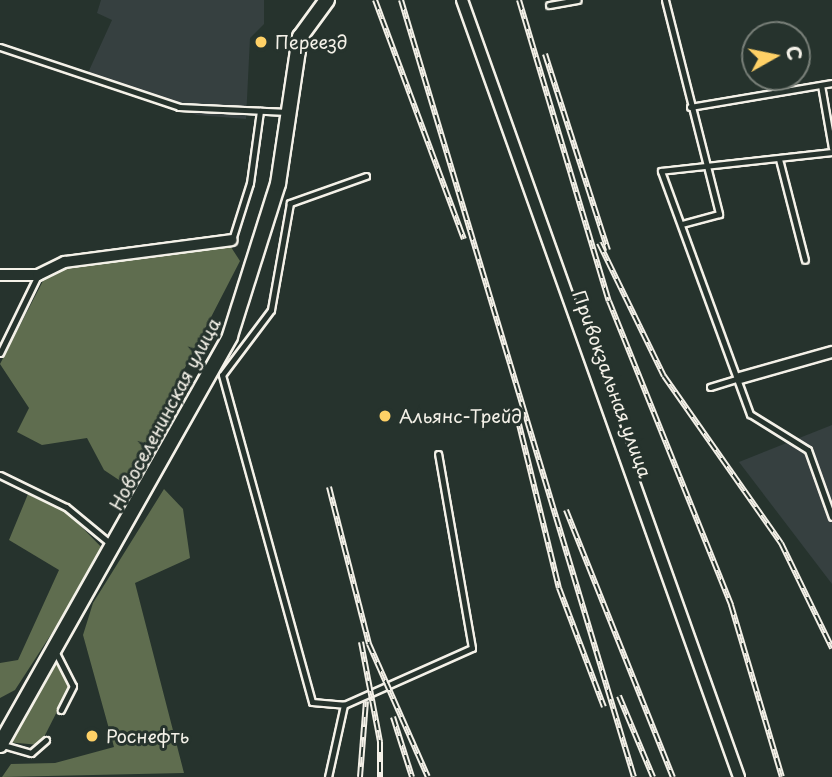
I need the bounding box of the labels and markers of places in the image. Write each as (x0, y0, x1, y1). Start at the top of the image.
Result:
place label: Переезд (275, 31, 348, 53)
marker: Переезд (253, 34, 269, 50)
place label: Альянс-Трейд (399, 405, 522, 427)
marker: Альянс-Трейд (377, 408, 393, 424)
place label: Роснефть (106, 725, 189, 747)
marker: Роснефть (84, 728, 100, 744)

